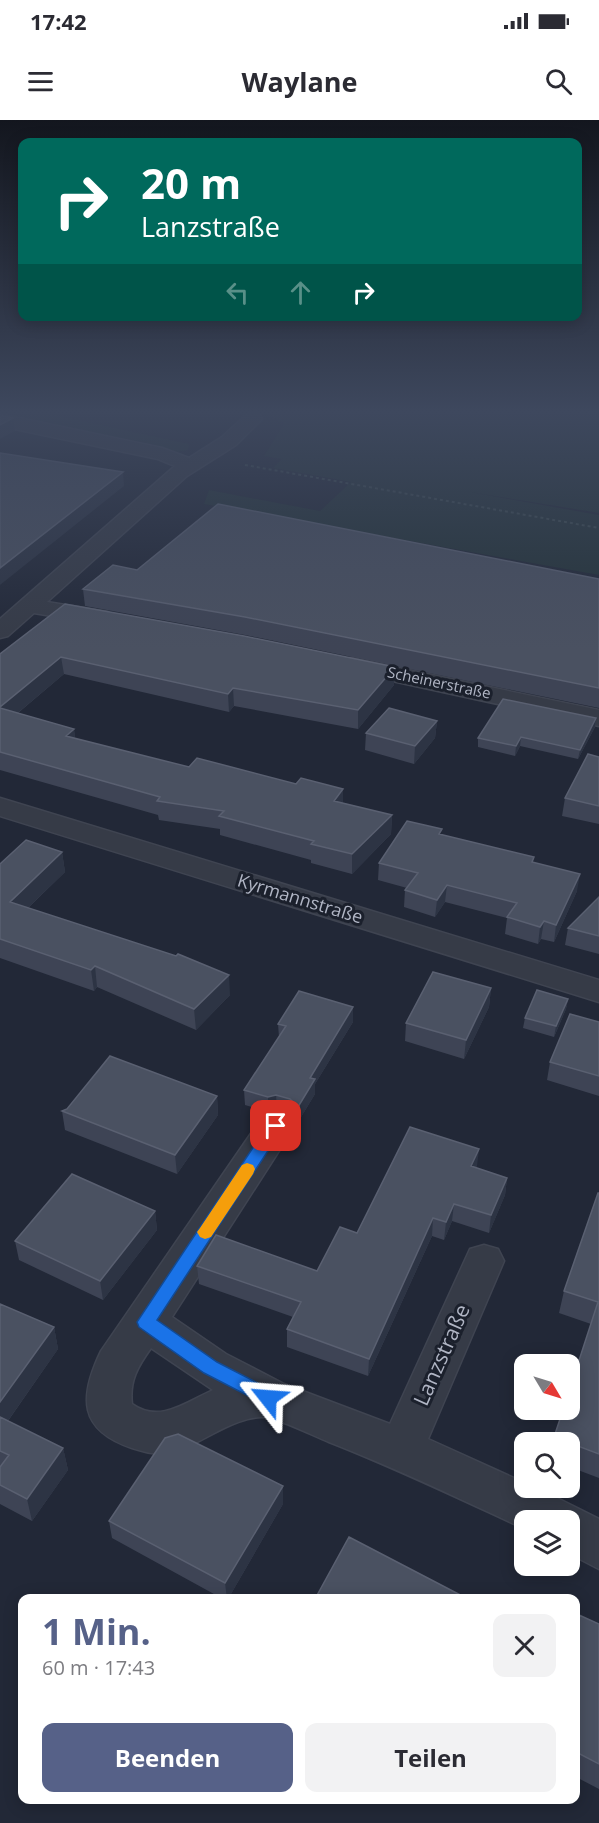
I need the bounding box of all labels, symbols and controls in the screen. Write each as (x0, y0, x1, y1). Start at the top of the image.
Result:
text: 17:42 (30, 6, 87, 36)
text: Waylane (241, 63, 358, 100)
icon: menu (24, 65, 57, 98)
icon: search (542, 65, 575, 98)
text: 20 m (141, 154, 241, 211)
icon: right (42, 162, 120, 240)
text: Lanzstraße (141, 208, 280, 245)
icon: left (221, 276, 254, 309)
icon: ahead (284, 276, 317, 309)
icon: right (347, 276, 380, 309)
street label: Scheinerstraße (386, 661, 493, 703)
street label: Kyrmannstraße (235, 868, 366, 928)
pin (250, 1100, 301, 1151)
icon: arrive (259, 1109, 292, 1142)
street label: Lanzstraße (406, 1300, 476, 1410)
north arrow (514, 1354, 580, 1420)
map controls (514, 1354, 580, 1576)
position arrow (236, 1366, 300, 1430)
button: search (514, 1432, 580, 1498)
button: layers (514, 1510, 580, 1576)
text: 1 Min. (42, 1607, 151, 1656)
button: close (493, 1614, 556, 1677)
text: 60 m · 17:43 (42, 1654, 155, 1681)
button: Beenden (42, 1723, 293, 1792)
button: Teilen (305, 1723, 556, 1792)

